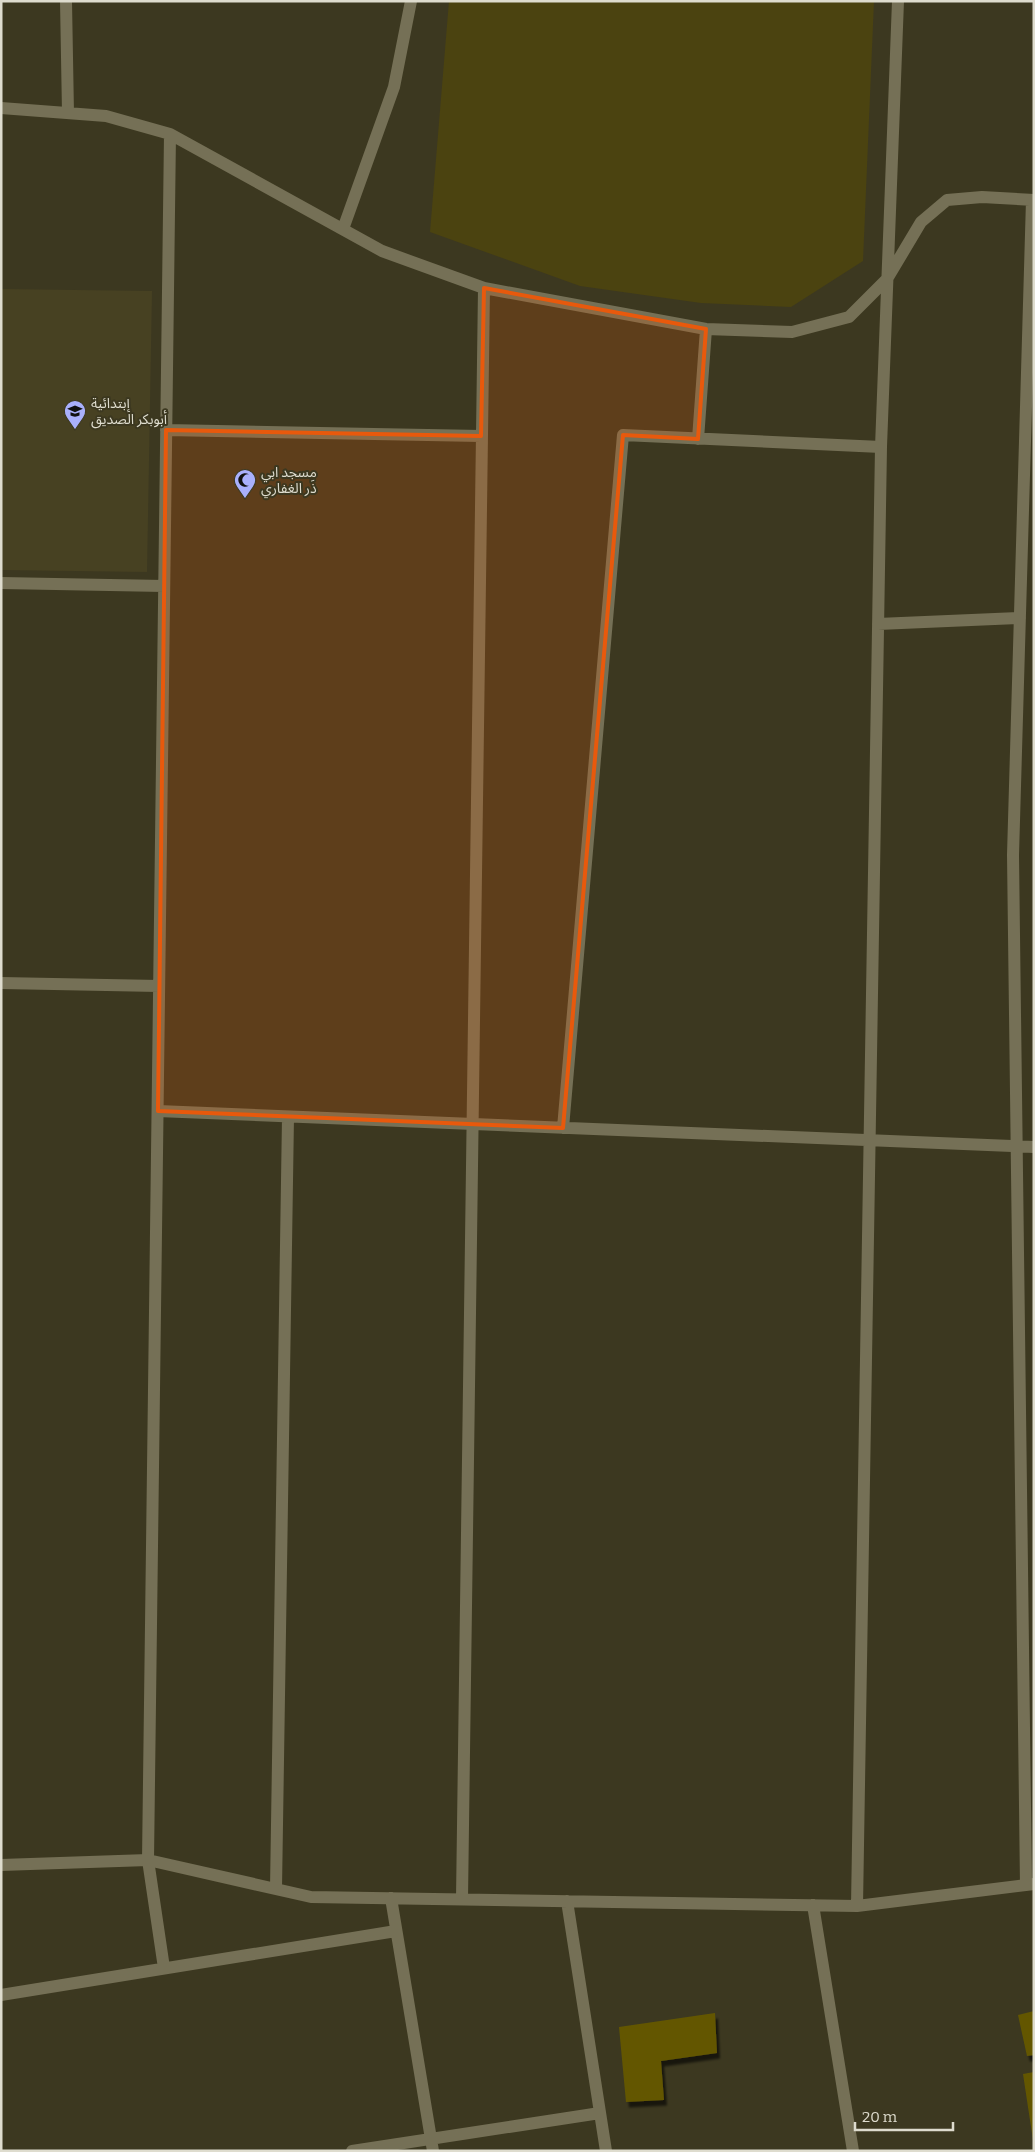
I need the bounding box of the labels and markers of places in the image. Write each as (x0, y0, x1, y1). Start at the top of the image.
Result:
place label: إبتدائية أبوبكر الصديق (91, 395, 168, 429)
school or university icon: إبتدائية أبوبكر الصديق (63, 399, 87, 430)
place label: مسجد ابي ذَر الغفاري (261, 464, 317, 499)
mosque icon: مسجد ابي ذَر الغفاري (233, 468, 257, 499)

